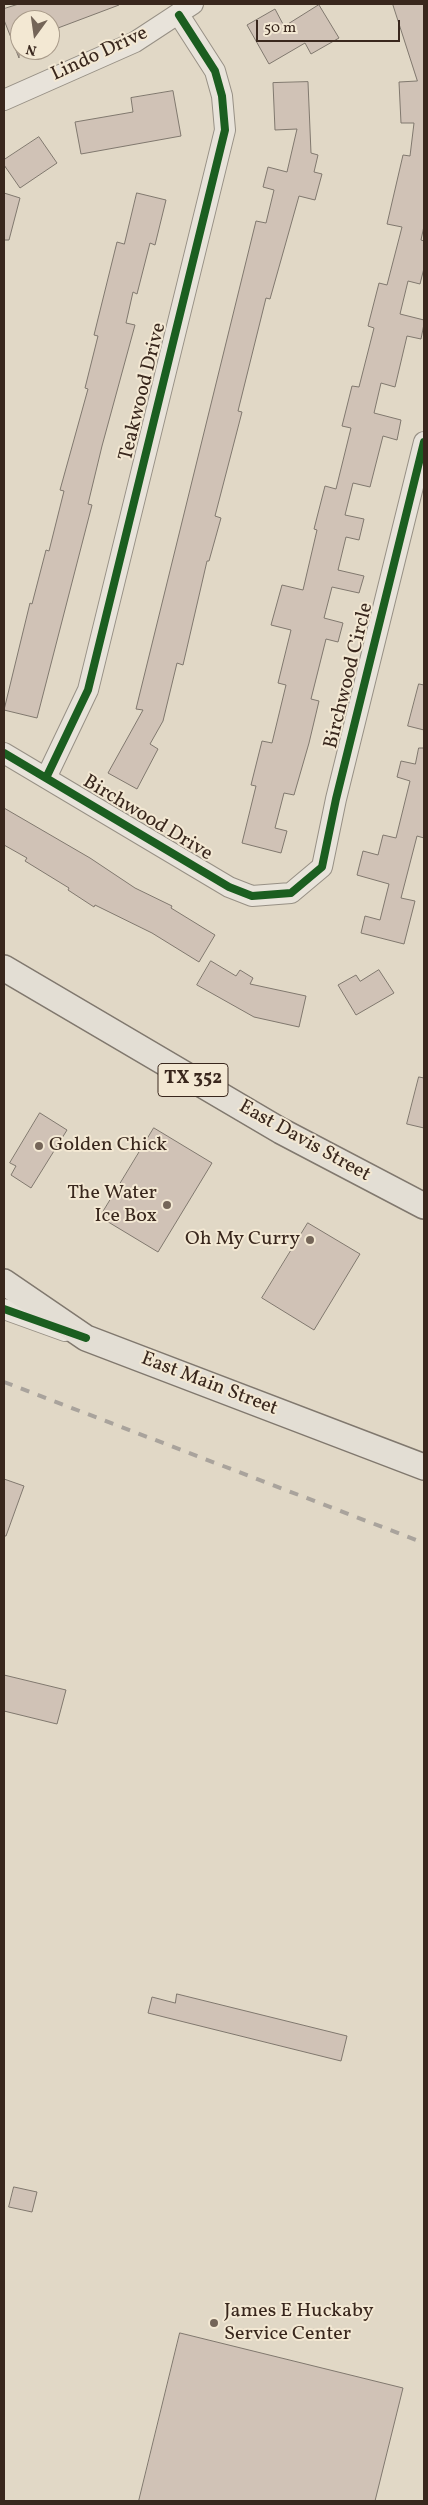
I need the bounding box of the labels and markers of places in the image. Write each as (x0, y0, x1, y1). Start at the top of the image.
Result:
place label: Golden Chick (49, 1134, 167, 1158)
marker: Golden Chick (33, 1140, 45, 1152)
place label: The Water Ice Box (67, 1182, 157, 1229)
marker: The Water Ice Box (161, 1199, 173, 1211)
place label: Oh My Curry (185, 1228, 300, 1252)
marker: Oh My Curry (304, 1234, 316, 1246)
place label: James E Huckaby Service Center (224, 2300, 373, 2347)
marker: James E Huckaby Service Center (208, 2317, 220, 2329)

